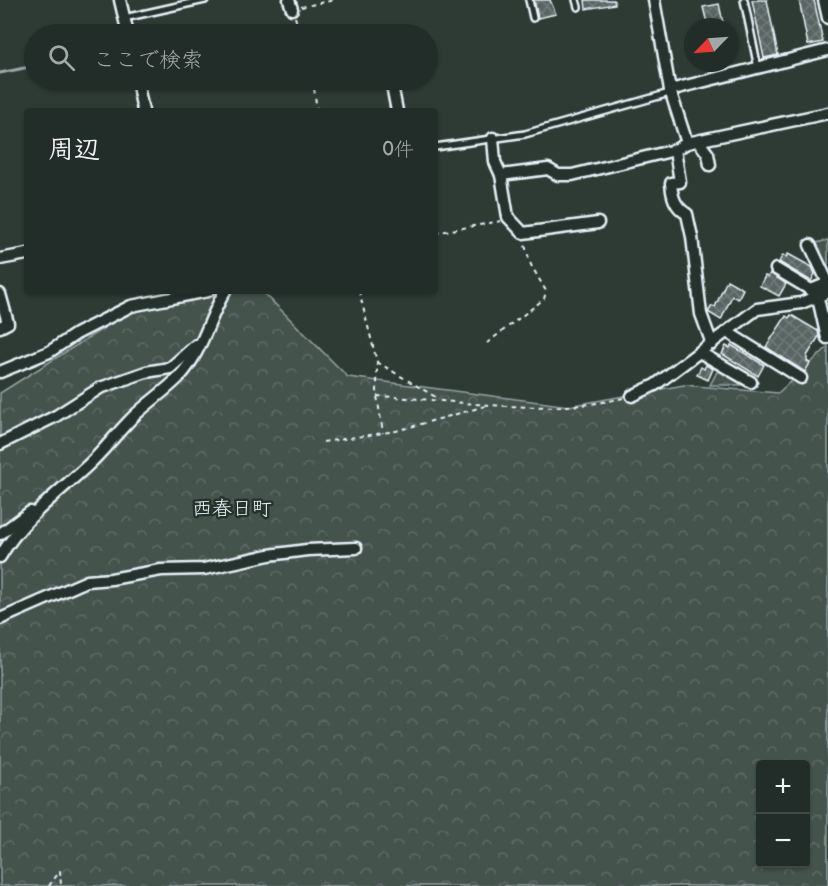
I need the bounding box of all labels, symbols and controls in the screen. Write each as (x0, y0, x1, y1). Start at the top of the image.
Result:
north arrow (684, 18, 738, 72)
search box (24, 24, 438, 90)
icon: search (45, 41, 78, 74)
text: ここで検索 (93, 47, 203, 74)
text: 周辺 (48, 135, 100, 166)
text: 0件 (382, 138, 414, 162)
district label: 西春日町 (192, 497, 272, 521)
map controls (756, 760, 810, 868)
button: + (756, 760, 810, 814)
button: − (756, 814, 810, 868)

